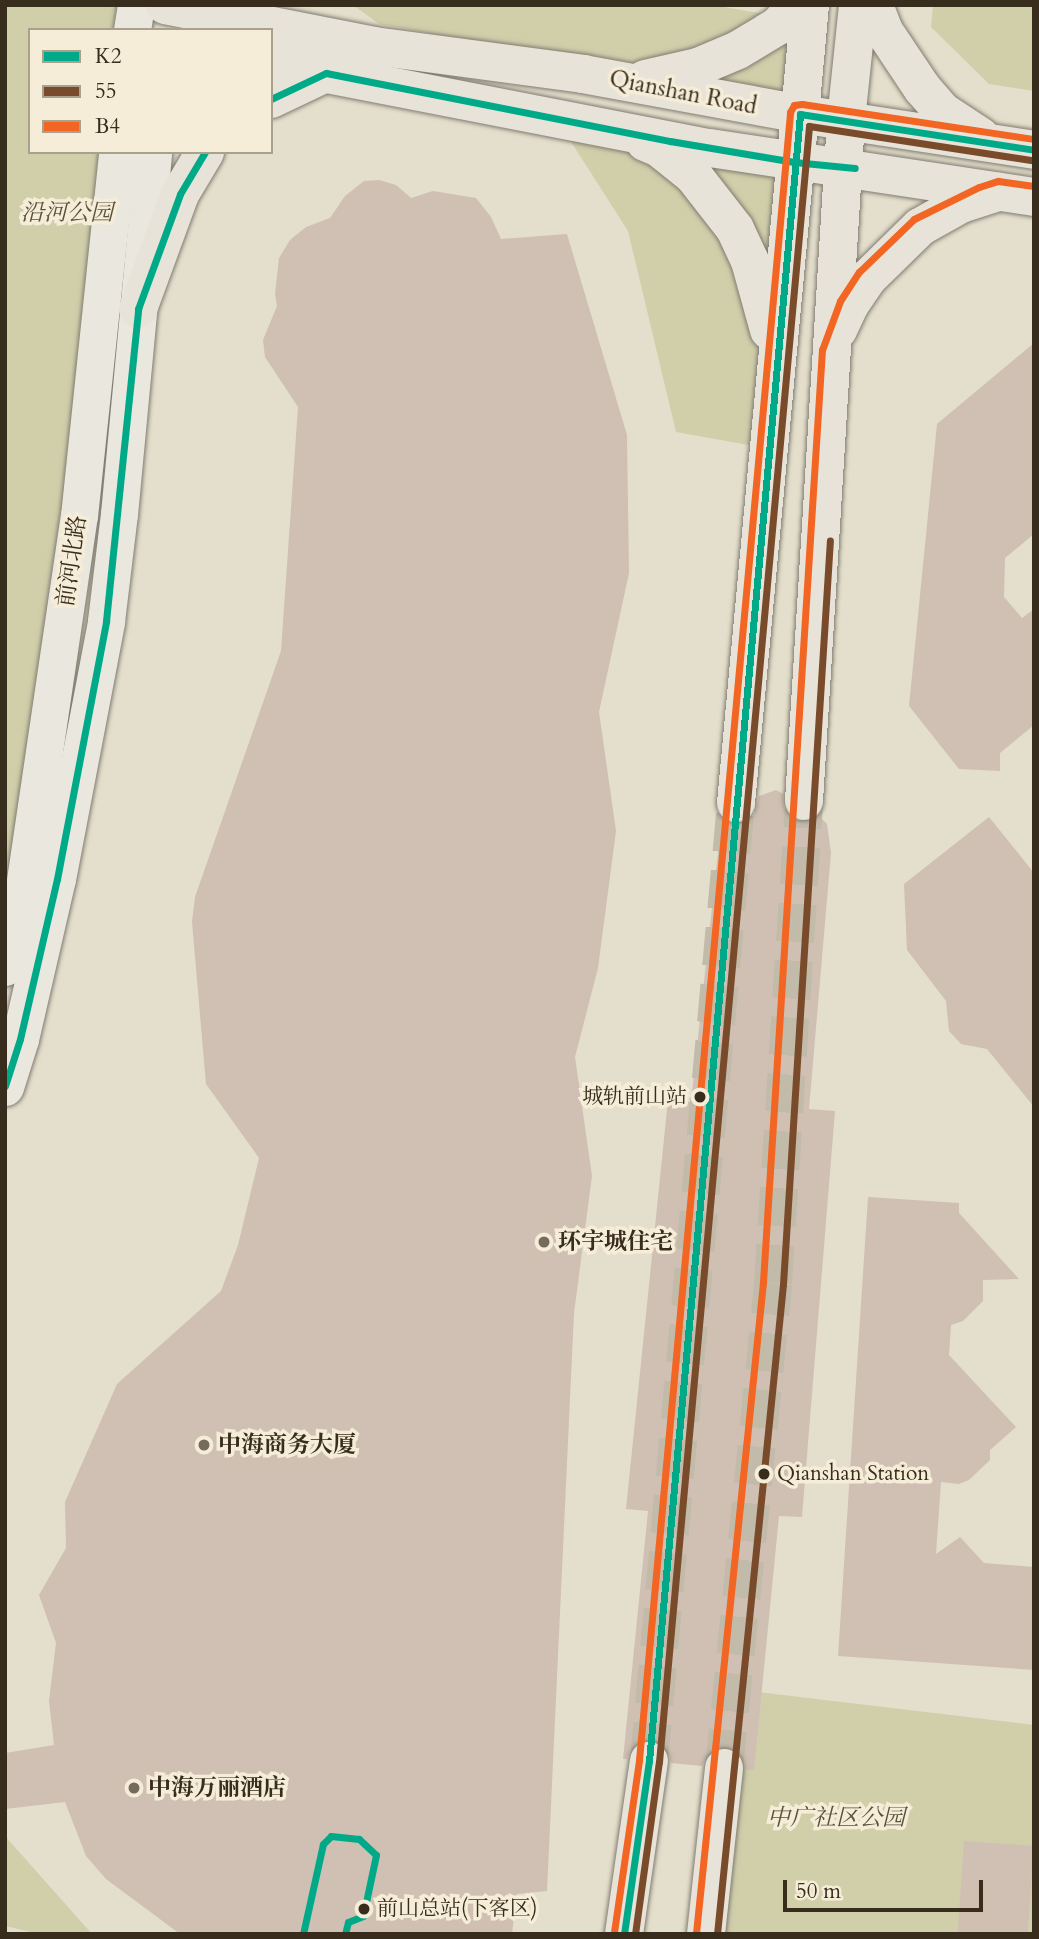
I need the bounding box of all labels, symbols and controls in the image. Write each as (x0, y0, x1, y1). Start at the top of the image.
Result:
legend (28, 28, 273, 154)
text: K2 (95, 42, 121, 71)
street label: Qianshan Road (607, 65, 759, 121)
text: 55 (95, 77, 117, 106)
text: B4 (95, 112, 120, 141)
park label: 沿河公园 (21, 199, 113, 227)
street label: 前河北路 (52, 514, 92, 608)
place label: 城轨前山站 (582, 1084, 687, 1110)
marker: 城轨前山站 (693, 1090, 707, 1104)
place label: 环宇城住宅 (558, 1228, 673, 1256)
marker: 环宇城住宅 (536, 1234, 552, 1250)
place label: 中海商务大厦 (218, 1431, 356, 1459)
marker: 中海商务大厦 (196, 1437, 212, 1453)
place label: Qianshan Station (777, 1461, 929, 1487)
marker: Qianshan Station (757, 1467, 771, 1481)
place label: 中海万丽酒店 (148, 1774, 286, 1802)
marker: 中海万丽酒店 (126, 1780, 142, 1796)
park label: 中广社区公园 (767, 1804, 905, 1832)
scale bar (787, 1866, 986, 1910)
text: 50 m (796, 1877, 841, 1906)
place label: 前山总站(下客区) (377, 1896, 537, 1922)
marker: 前山总站(下客区) (357, 1902, 371, 1916)

